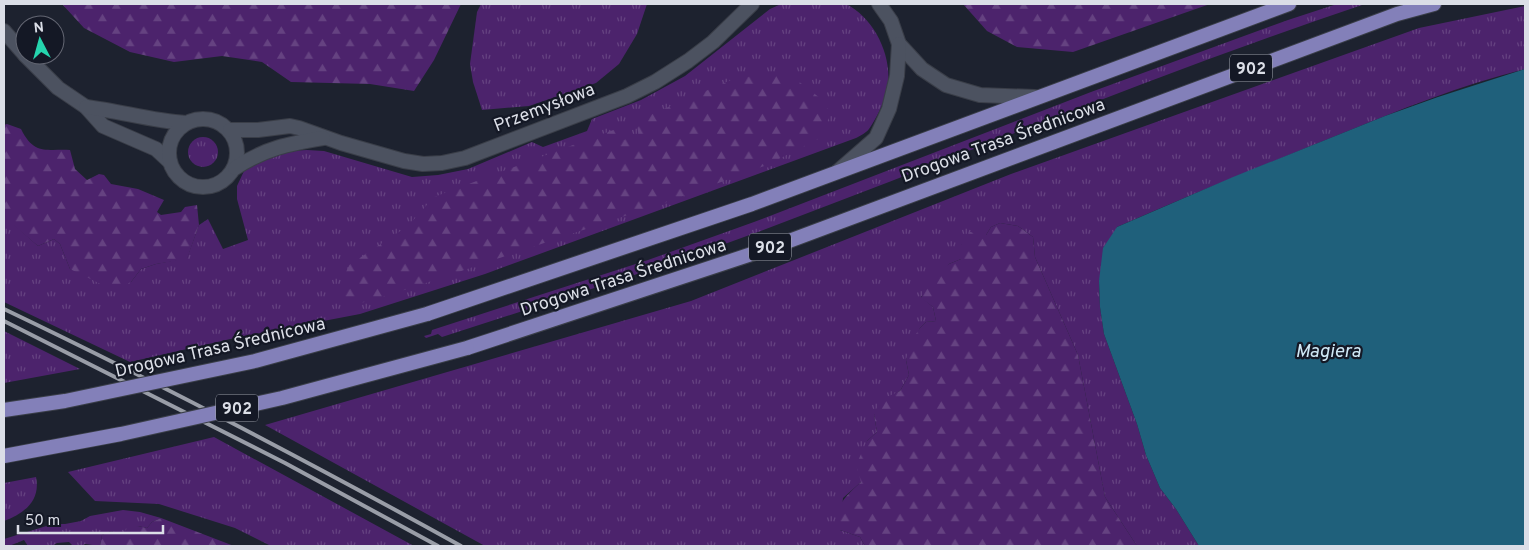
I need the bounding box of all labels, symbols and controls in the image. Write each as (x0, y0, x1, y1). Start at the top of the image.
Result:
north arrow (15, 15, 65, 65)
text: N (33, 20, 45, 38)
road number: 902 (1230, 54, 1272, 82)
street label: Przemysłowa (491, 79, 598, 138)
street label: Drogowa Trasa Średnicowa (898, 92, 1109, 189)
street label: Drogowa Trasa Średnicowa (517, 232, 729, 323)
road number: 902 (749, 233, 791, 260)
street label: Drogowa Trasa Średnicowa (112, 311, 328, 384)
water label: Magiera (1295, 340, 1361, 364)
road number: 902 (216, 394, 258, 422)
scale bar (18, 502, 162, 534)
text: 50 m (25, 512, 60, 531)

